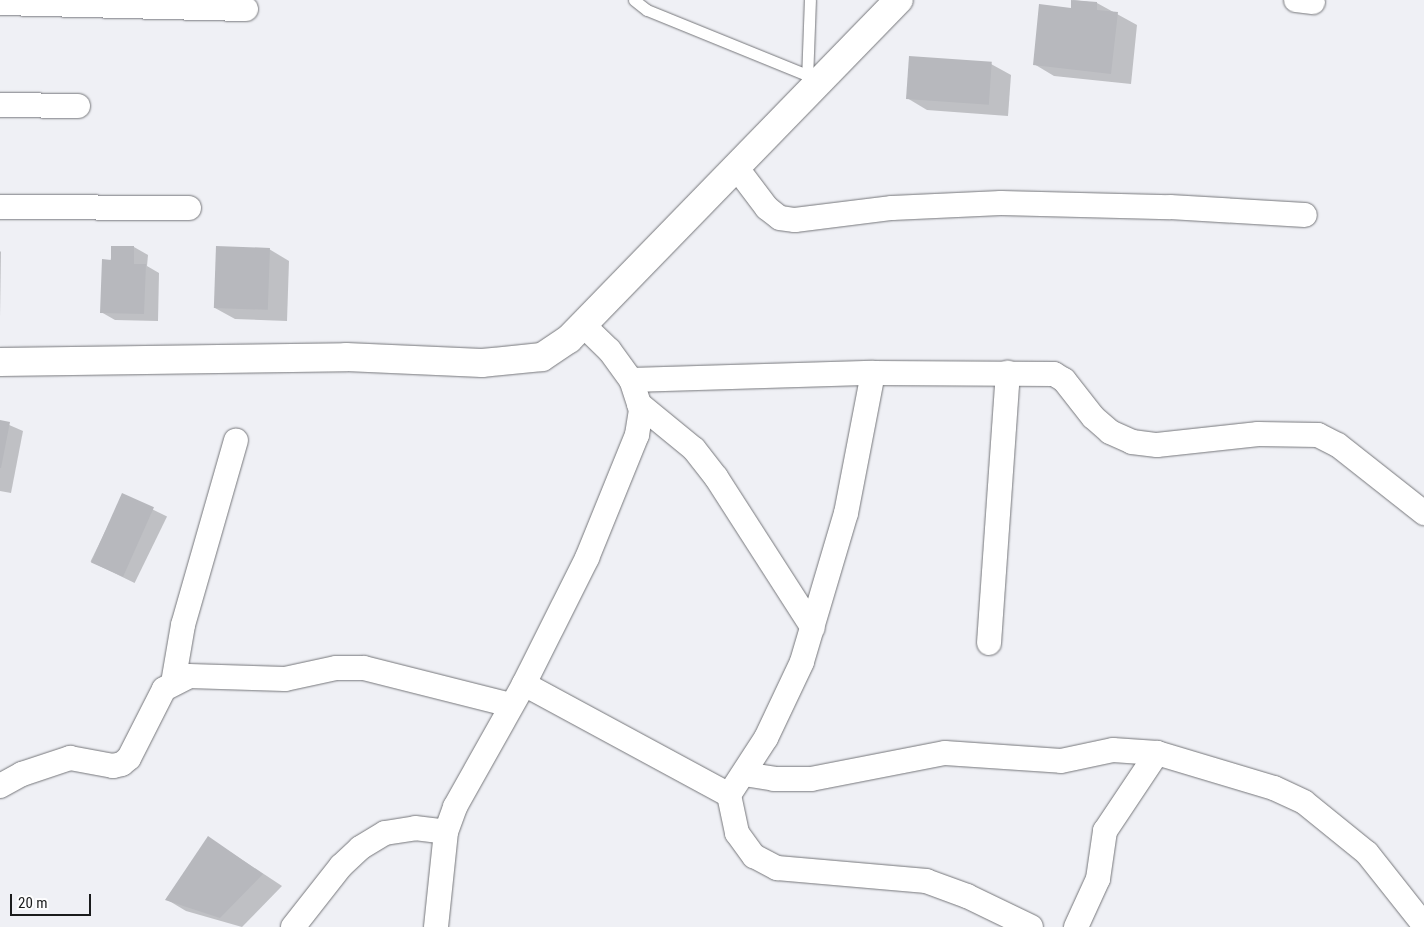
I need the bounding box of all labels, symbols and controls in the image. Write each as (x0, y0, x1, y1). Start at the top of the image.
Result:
scale bar (12, 884, 94, 916)
text: 20 m (18, 894, 48, 912)

